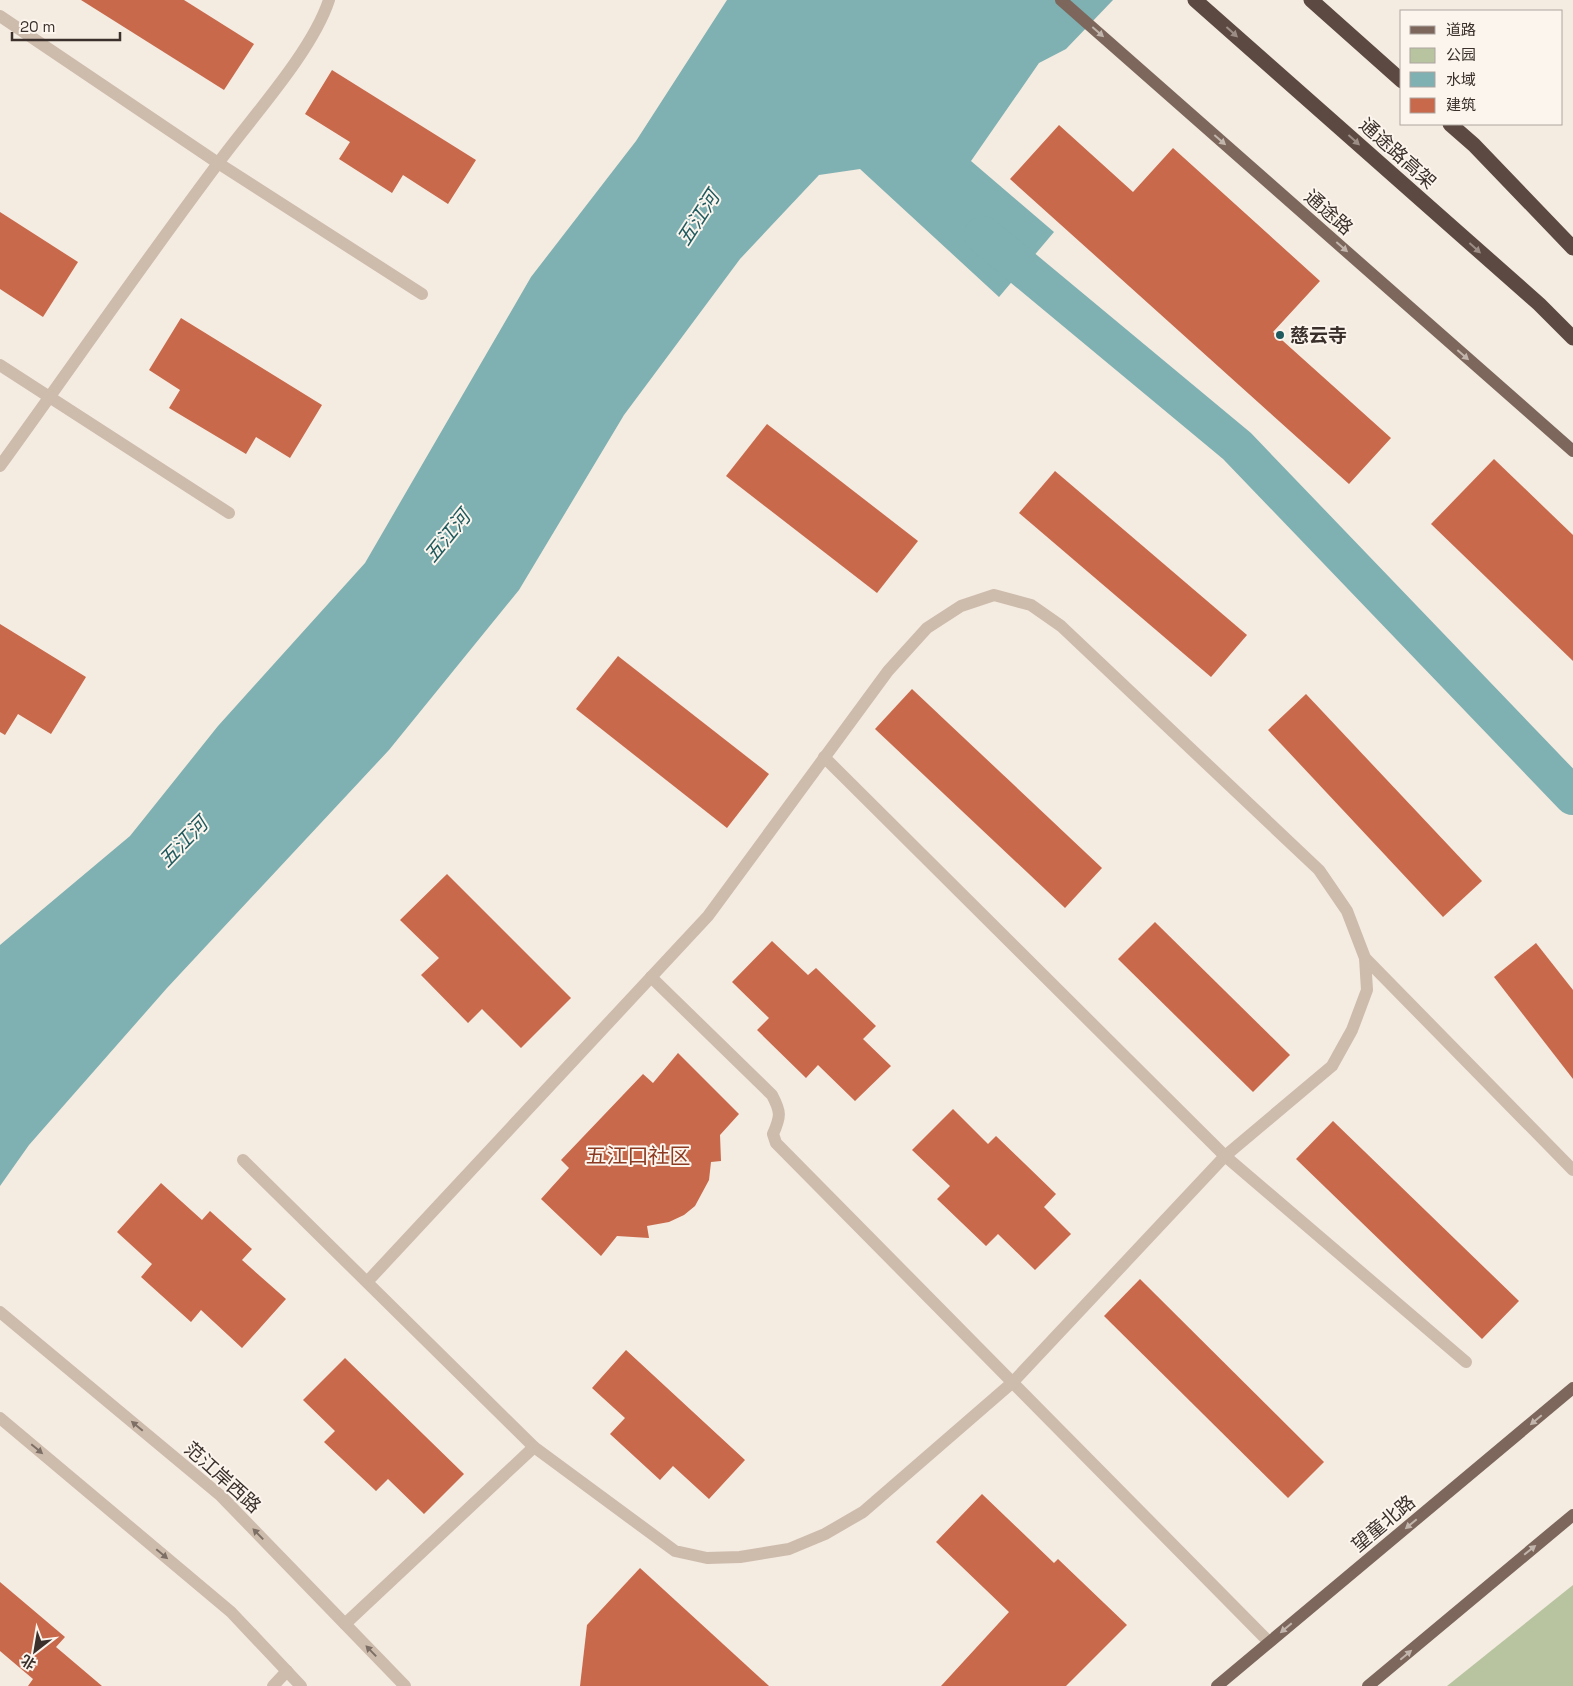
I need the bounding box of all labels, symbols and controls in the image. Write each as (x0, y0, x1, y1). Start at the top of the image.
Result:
scale bar (12, 10, 120, 42)
legend (1400, 10, 1563, 125)
text: 20 m (20, 17, 55, 36)
text: 道路 (1446, 20, 1476, 39)
one-way arrow (1091, 26, 1103, 38)
one-way arrow (1225, 27, 1238, 38)
text: 公园 (1446, 45, 1476, 64)
text: 水域 (1446, 70, 1476, 89)
text: 建筑 (1446, 95, 1476, 114)
street label: 通途路高架 (1354, 112, 1441, 194)
one-way arrow (1213, 134, 1226, 145)
one-way arrow (1347, 134, 1359, 146)
water label: 五江河 (671, 182, 727, 250)
street label: 通途路 (1299, 184, 1358, 241)
one-way arrow (1335, 241, 1347, 253)
one-way arrow (1469, 242, 1481, 254)
place label: 慈云寺 (1290, 323, 1347, 348)
marker: 慈云寺 (1274, 329, 1286, 341)
one-way arrow (1457, 349, 1470, 360)
water label: 五江河 (418, 501, 478, 567)
water label: 五江河 (153, 809, 216, 873)
district label: 五江口社区 (586, 1142, 691, 1169)
one-way arrow (1529, 1414, 1542, 1425)
one-way arrow (131, 1421, 144, 1432)
street label: 范江岸西路 (179, 1436, 266, 1518)
one-way arrow (31, 1444, 44, 1455)
street label: 望童北路 (1346, 1489, 1420, 1557)
one-way arrow (1405, 1518, 1418, 1529)
one-way arrow (252, 1529, 264, 1541)
one-way arrow (1523, 1544, 1536, 1555)
one-way arrow (155, 1548, 167, 1560)
one-way arrow (1280, 1622, 1292, 1633)
north arrow (10, 1626, 60, 1676)
one-way arrow (365, 1645, 377, 1657)
one-way arrow (1399, 1649, 1412, 1660)
text: 北 (18, 1651, 39, 1673)

